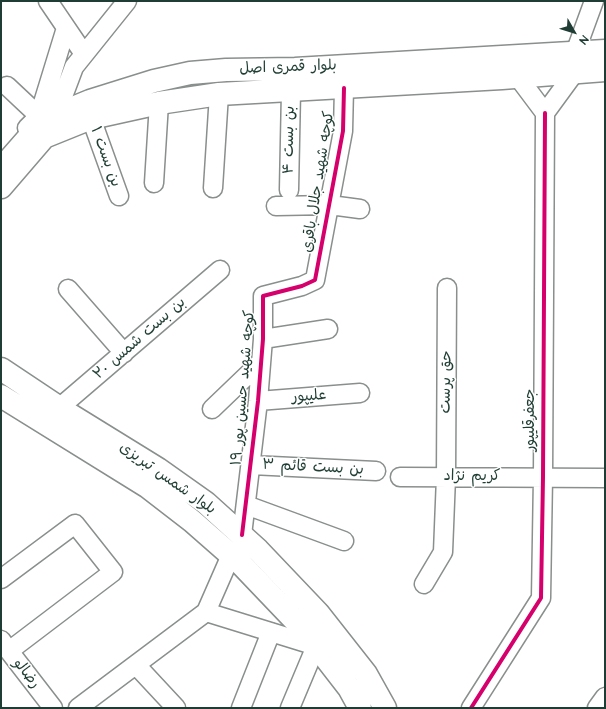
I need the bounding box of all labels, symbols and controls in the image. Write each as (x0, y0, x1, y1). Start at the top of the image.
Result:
north arrow (554, 12, 594, 52)
text: N (576, 32, 592, 47)
street label: بلوار قمری اصل (239, 57, 337, 79)
street label: بن بست ۴ (280, 106, 300, 174)
street label: کوچه شهید جلال باقری (299, 110, 339, 254)
street label: بن بست ۱ (86, 124, 124, 190)
street label: بن بست شمس ۲۰ (90, 294, 190, 384)
street label: کوچه شهید حسین پور ۱۹ (228, 310, 260, 466)
street label: حق پرست (437, 350, 457, 414)
street label: علیپور (291, 387, 327, 407)
street label: جعفرقلیپور (522, 389, 540, 451)
street label: بلوار شمس تبریزی (115, 439, 219, 519)
street label: بن بست قائم ۳ (262, 456, 364, 480)
street label: کریم نژاد (443, 468, 501, 486)
street label: رضالو (9, 655, 43, 693)

